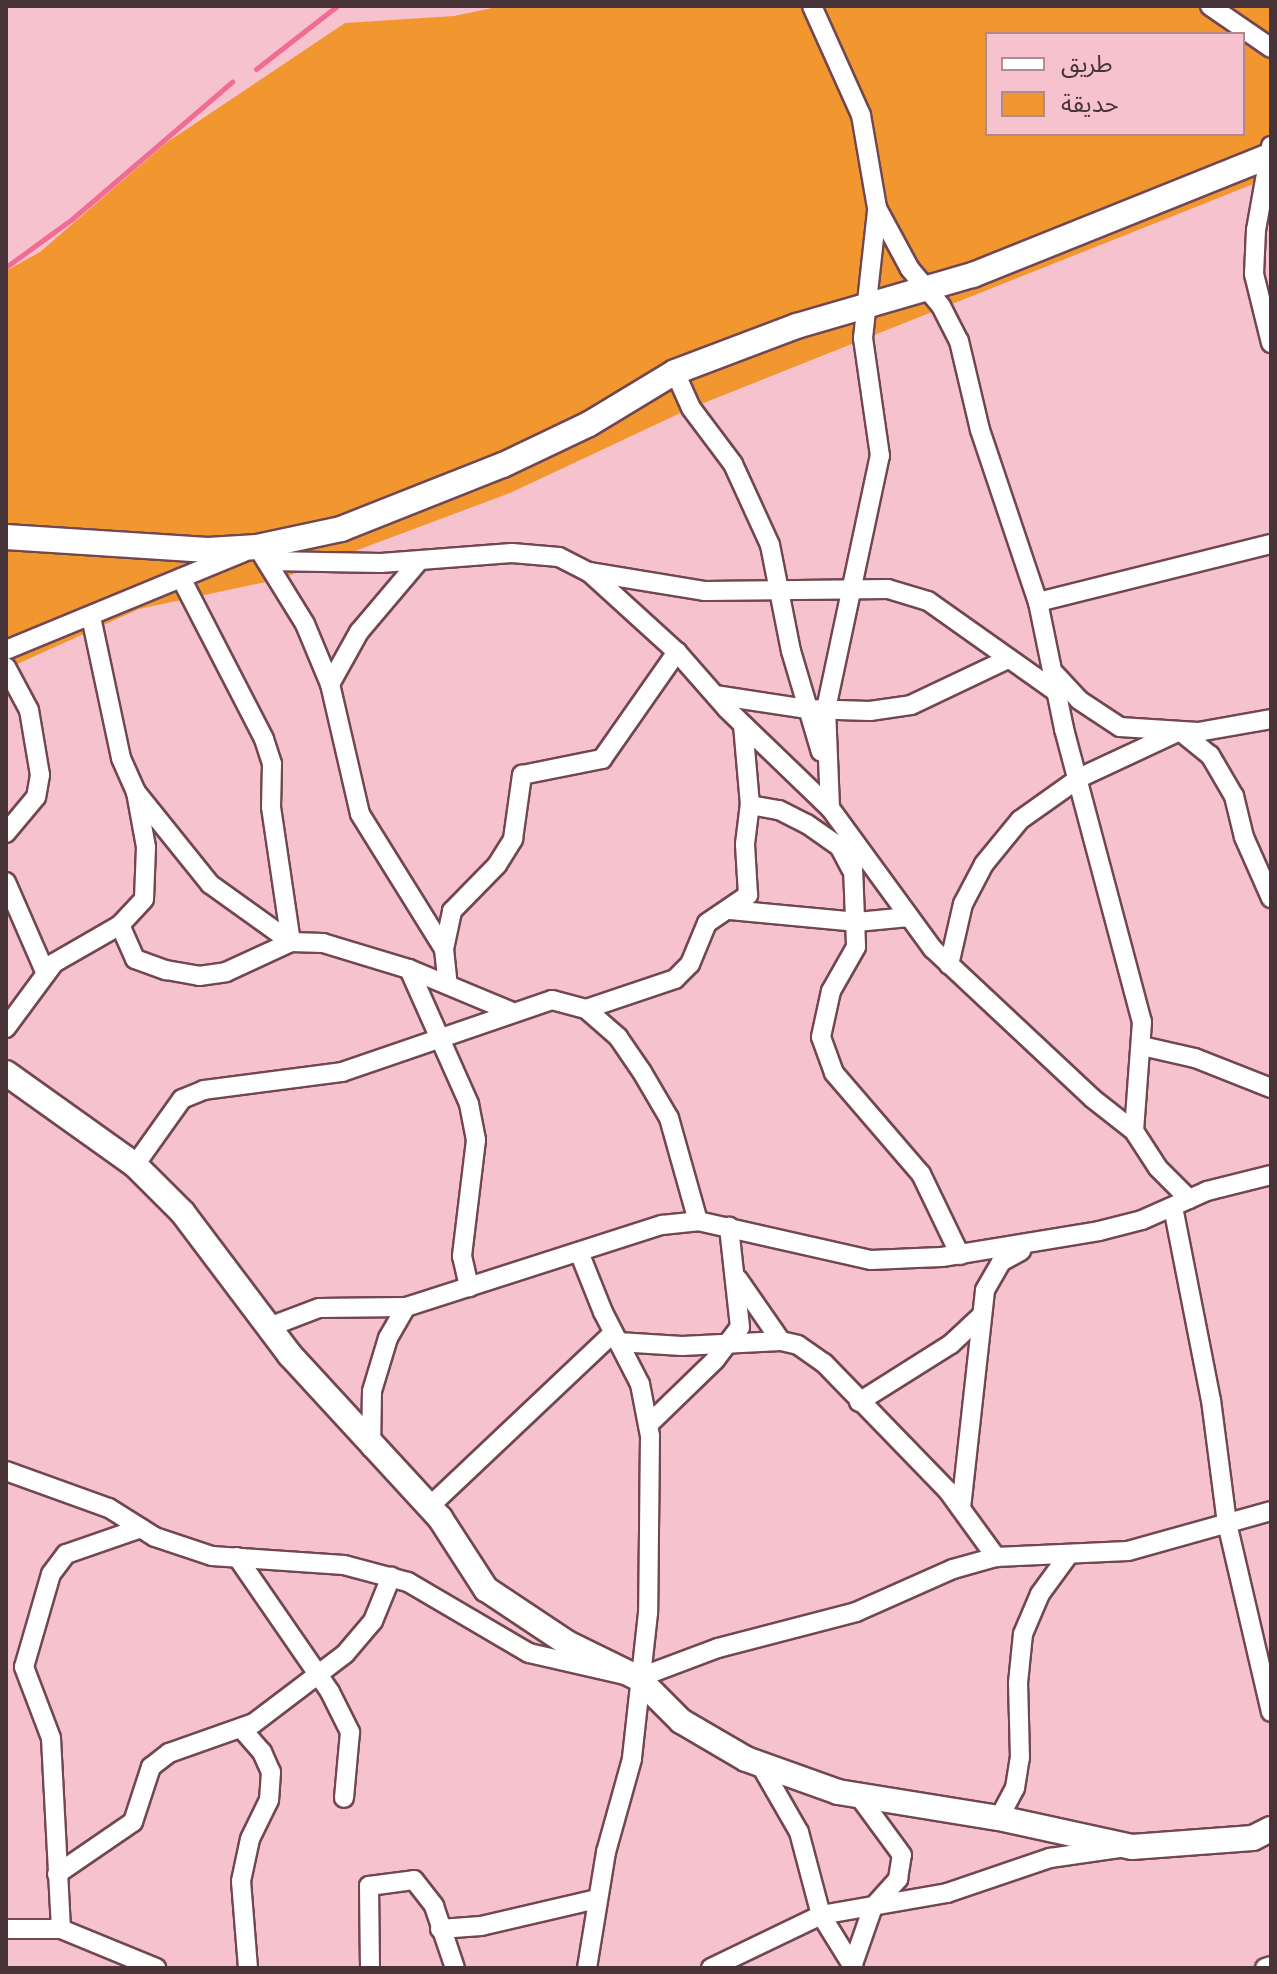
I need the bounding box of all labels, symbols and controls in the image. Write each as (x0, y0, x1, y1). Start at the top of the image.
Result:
legend (985, 32, 1245, 136)
text: طريق (1061, 46, 1113, 79)
text: حديقة (1061, 86, 1119, 119)

